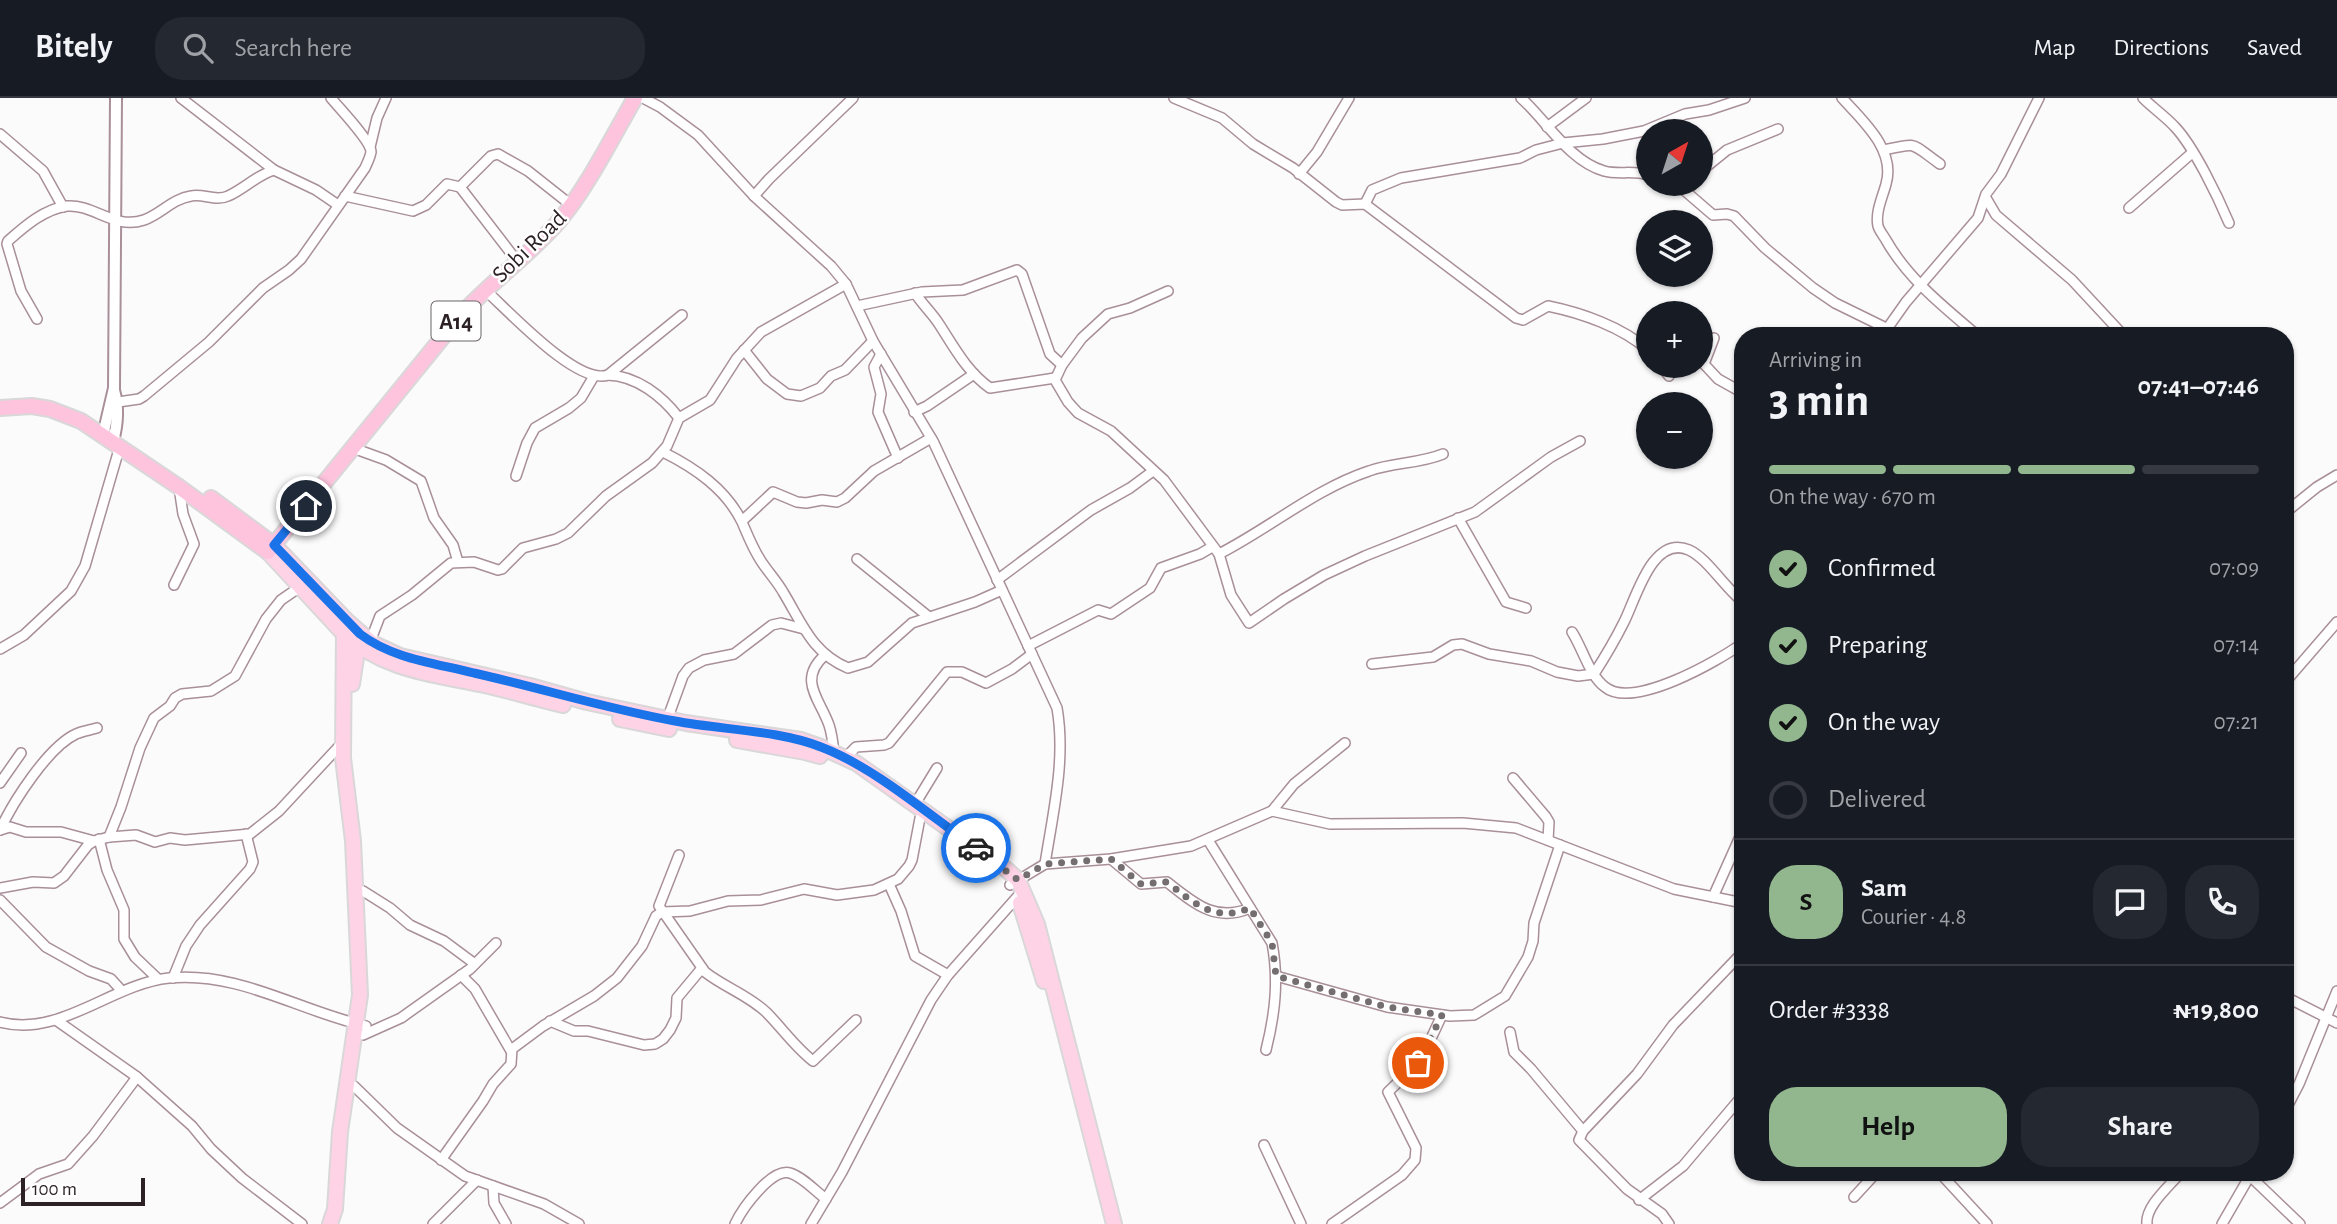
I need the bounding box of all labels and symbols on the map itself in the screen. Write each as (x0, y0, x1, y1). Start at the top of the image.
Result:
north arrow (1636, 119, 1713, 196)
street label: Sobi Road (488, 206, 571, 287)
road number: A14 (432, 302, 480, 341)
pin (276, 476, 336, 536)
courier (941, 813, 1011, 883)
pin (1388, 1033, 1448, 1093)
scale bar (21, 1175, 145, 1207)

